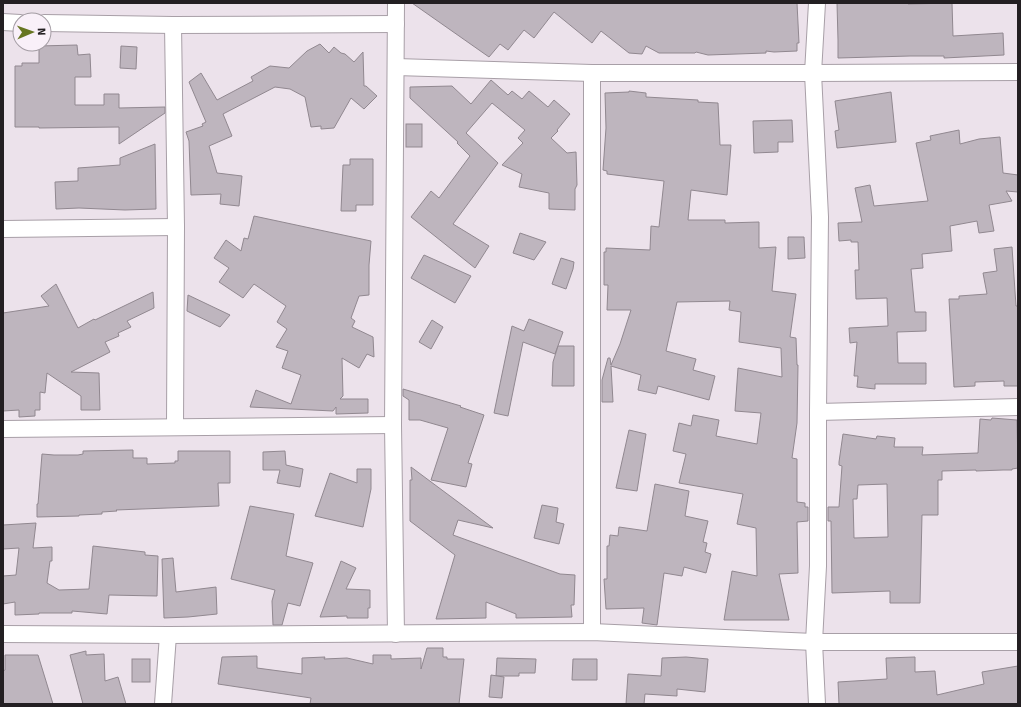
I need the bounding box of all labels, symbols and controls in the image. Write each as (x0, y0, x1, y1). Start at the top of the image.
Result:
north arrow (12, 12, 52, 52)
text: N (35, 28, 48, 36)

